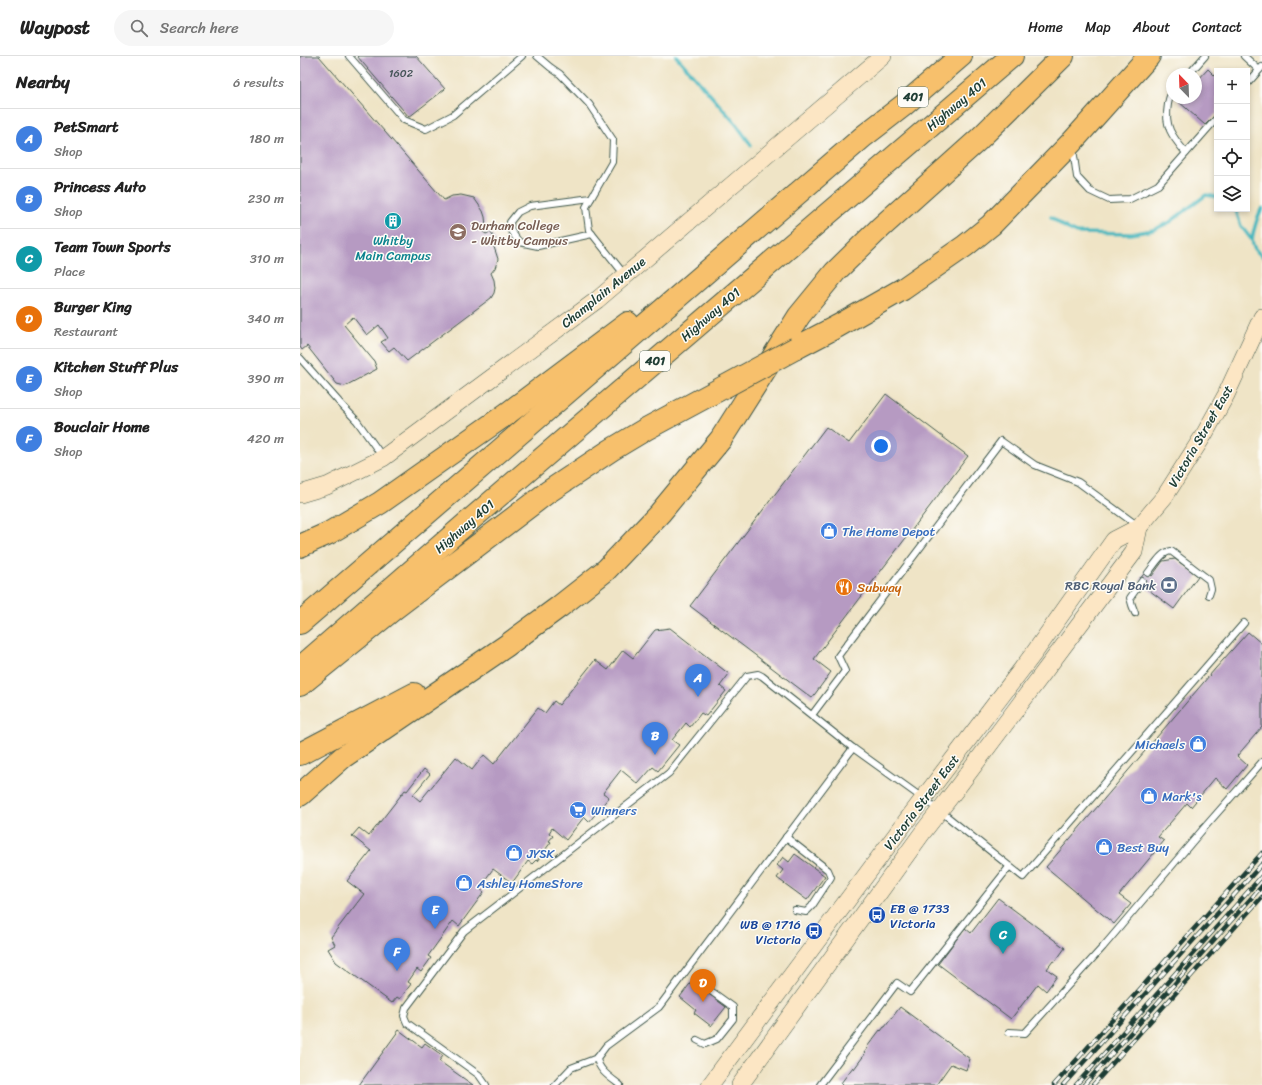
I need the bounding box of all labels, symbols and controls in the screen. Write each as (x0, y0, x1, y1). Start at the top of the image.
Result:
search box (114, 10, 394, 46)
text: Waypost (20, 11, 90, 44)
text: Search here (160, 15, 239, 41)
text: Home (1028, 15, 1063, 40)
text: Map (1085, 15, 1111, 40)
text: About (1133, 15, 1170, 40)
text: Contact (1192, 15, 1242, 40)
icon: search (128, 17, 150, 39)
house number: 1602 (389, 64, 414, 83)
text: Nearby (16, 67, 70, 97)
north arrow (1166, 68, 1202, 104)
map controls (1214, 68, 1250, 212)
button: + (1214, 68, 1250, 104)
text: 6 results (233, 71, 284, 94)
street label: Highway 401 (921, 72, 992, 137)
road number: 401 (898, 87, 928, 107)
button: − (1214, 104, 1250, 140)
text: PetSmart (54, 114, 119, 140)
text: A (25, 127, 33, 150)
text: 180 m (249, 127, 284, 150)
text: Shop (54, 140, 82, 163)
button: locate (1214, 140, 1250, 176)
text: Princess Auto (54, 174, 146, 200)
button: layers (1214, 176, 1250, 212)
text: B (25, 187, 33, 210)
text: 230 m (248, 187, 284, 210)
text: Shop (54, 200, 82, 223)
building icon: Whitby Main Campus (383, 211, 403, 231)
place label: Durham College - Whitby Campus (471, 214, 569, 252)
school or university icon: Durham College - Whitby Campus (448, 222, 468, 242)
place label: Whitby Main Campus (355, 229, 432, 267)
text: Team Town Sports (54, 234, 171, 260)
text: C (25, 247, 33, 270)
text: 310 m (250, 247, 284, 270)
street label: Champlain Avenue (556, 251, 651, 334)
text: Place (54, 260, 85, 283)
street label: Highway 401 (675, 281, 746, 347)
text: Burger King (54, 294, 132, 320)
text: D (25, 307, 33, 330)
text: 340 m (247, 307, 284, 330)
text: Restaurant (54, 320, 118, 343)
road number: 401 (640, 351, 670, 371)
text: Kitchen Stuff Plus (54, 354, 178, 380)
text: E (25, 367, 33, 390)
text: 390 m (247, 367, 284, 390)
text: Shop (54, 380, 82, 403)
street label: Victoria Street East (1162, 380, 1239, 492)
text: Bouclair Home (54, 414, 150, 440)
text: F (25, 427, 33, 450)
text: 420 m (247, 427, 284, 450)
your location (871, 436, 891, 456)
text: Shop (54, 440, 82, 463)
street label: Highway 401 (429, 493, 500, 559)
place label: The Home Depot (842, 520, 935, 543)
shop icon: The Home Depot (819, 521, 839, 541)
place label: RBC Royal Bank (1065, 574, 1156, 597)
bank icon: RBC Royal Bank (1159, 575, 1179, 595)
place label: Subway (857, 576, 902, 599)
restaurant icon: Subway (834, 577, 854, 597)
pin: A (685, 664, 711, 697)
pin: B (642, 722, 668, 755)
place label: Michaels (1135, 733, 1186, 756)
shop icon: Michaels (1188, 734, 1208, 754)
street label: Victoria Street East (878, 749, 965, 855)
place label: Mark's (1162, 785, 1202, 808)
shop icon: Mark's (1139, 786, 1159, 806)
place label: Winners (591, 799, 638, 822)
supermarket icon: Winners (568, 800, 588, 820)
place label: Best Buy (1117, 836, 1169, 859)
shop icon: Best Buy (1094, 837, 1114, 857)
place label: JYSK (526, 842, 555, 865)
shop icon: JYSK (504, 843, 524, 863)
place label: Ashley HomeStore (476, 872, 583, 895)
shop icon: Ashley HomeStore (454, 873, 474, 893)
pin: E (422, 896, 448, 929)
place label: EB @ 1733 Victoria (890, 897, 949, 935)
bus stop icon: EB @ 1733 Victoria (867, 905, 887, 925)
place label: WB @ 1716 Victoria (740, 913, 801, 951)
bus stop icon: WB @ 1716 Victoria (804, 921, 824, 941)
pin: C (990, 921, 1016, 954)
pin: F (384, 938, 410, 971)
pin: D (690, 969, 716, 1002)

